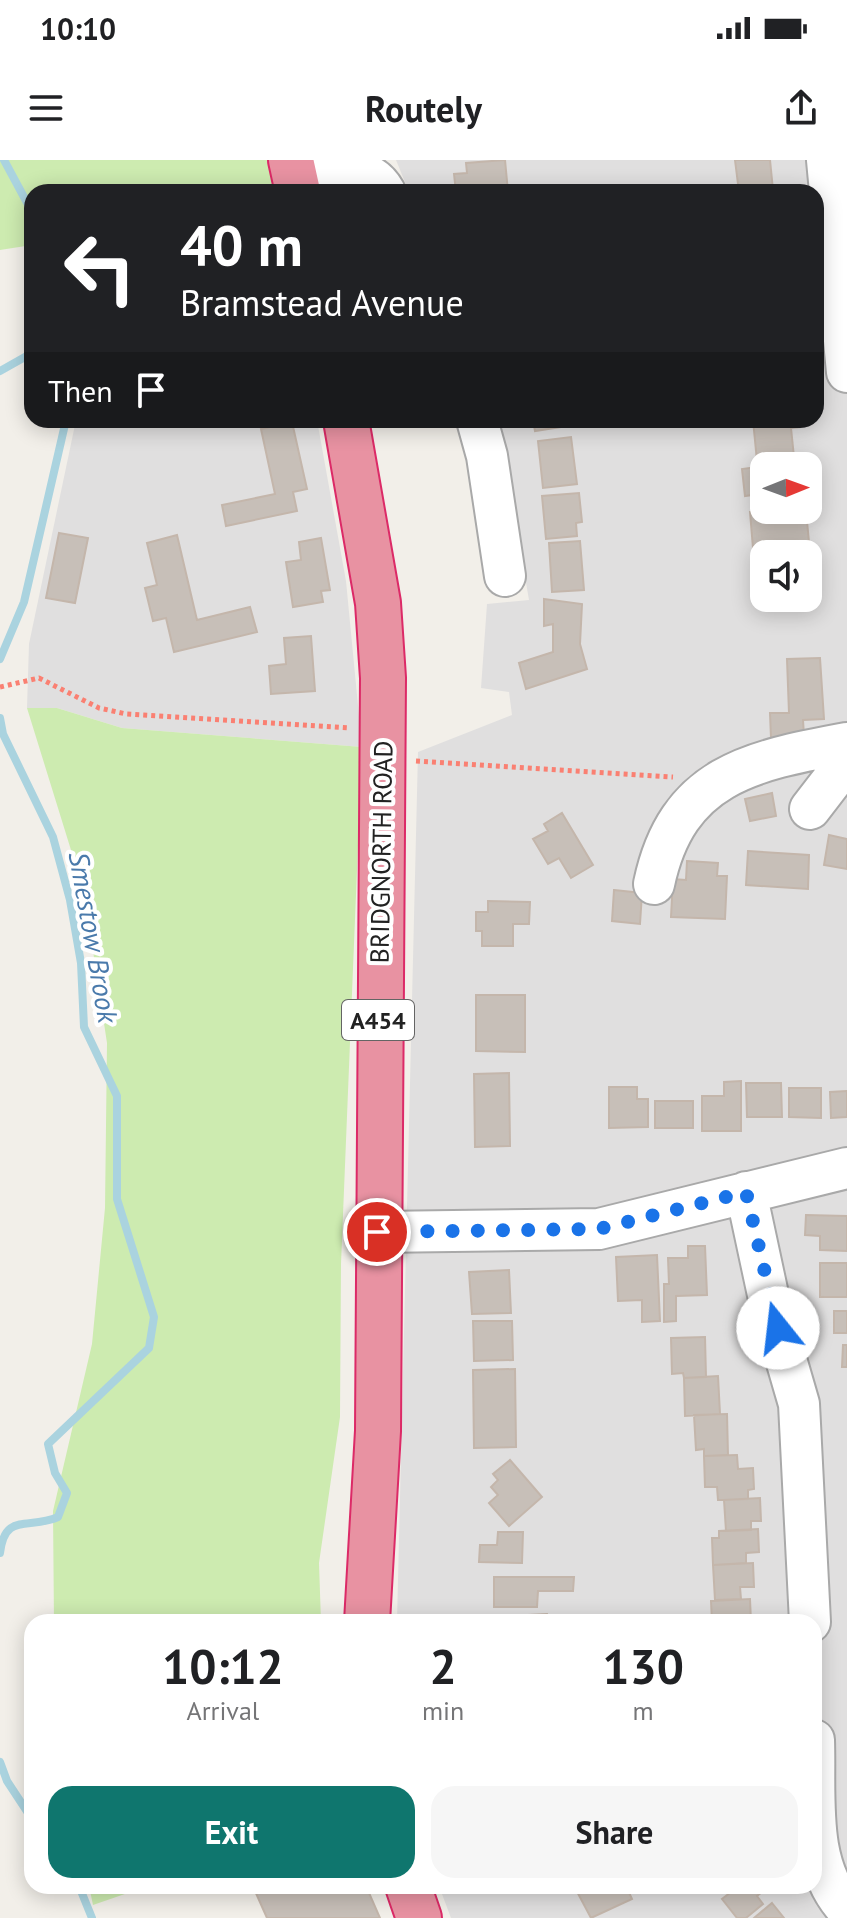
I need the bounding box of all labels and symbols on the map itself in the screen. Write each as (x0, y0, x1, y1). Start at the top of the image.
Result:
north arrow (750, 452, 822, 524)
street label: BRIDGNORTH ROAD (363, 740, 399, 964)
water label: Smestow Brook (61, 848, 128, 1027)
road number: A454 (342, 1000, 414, 1040)
pin (343, 1198, 411, 1266)
position arrow (736, 1286, 820, 1370)

